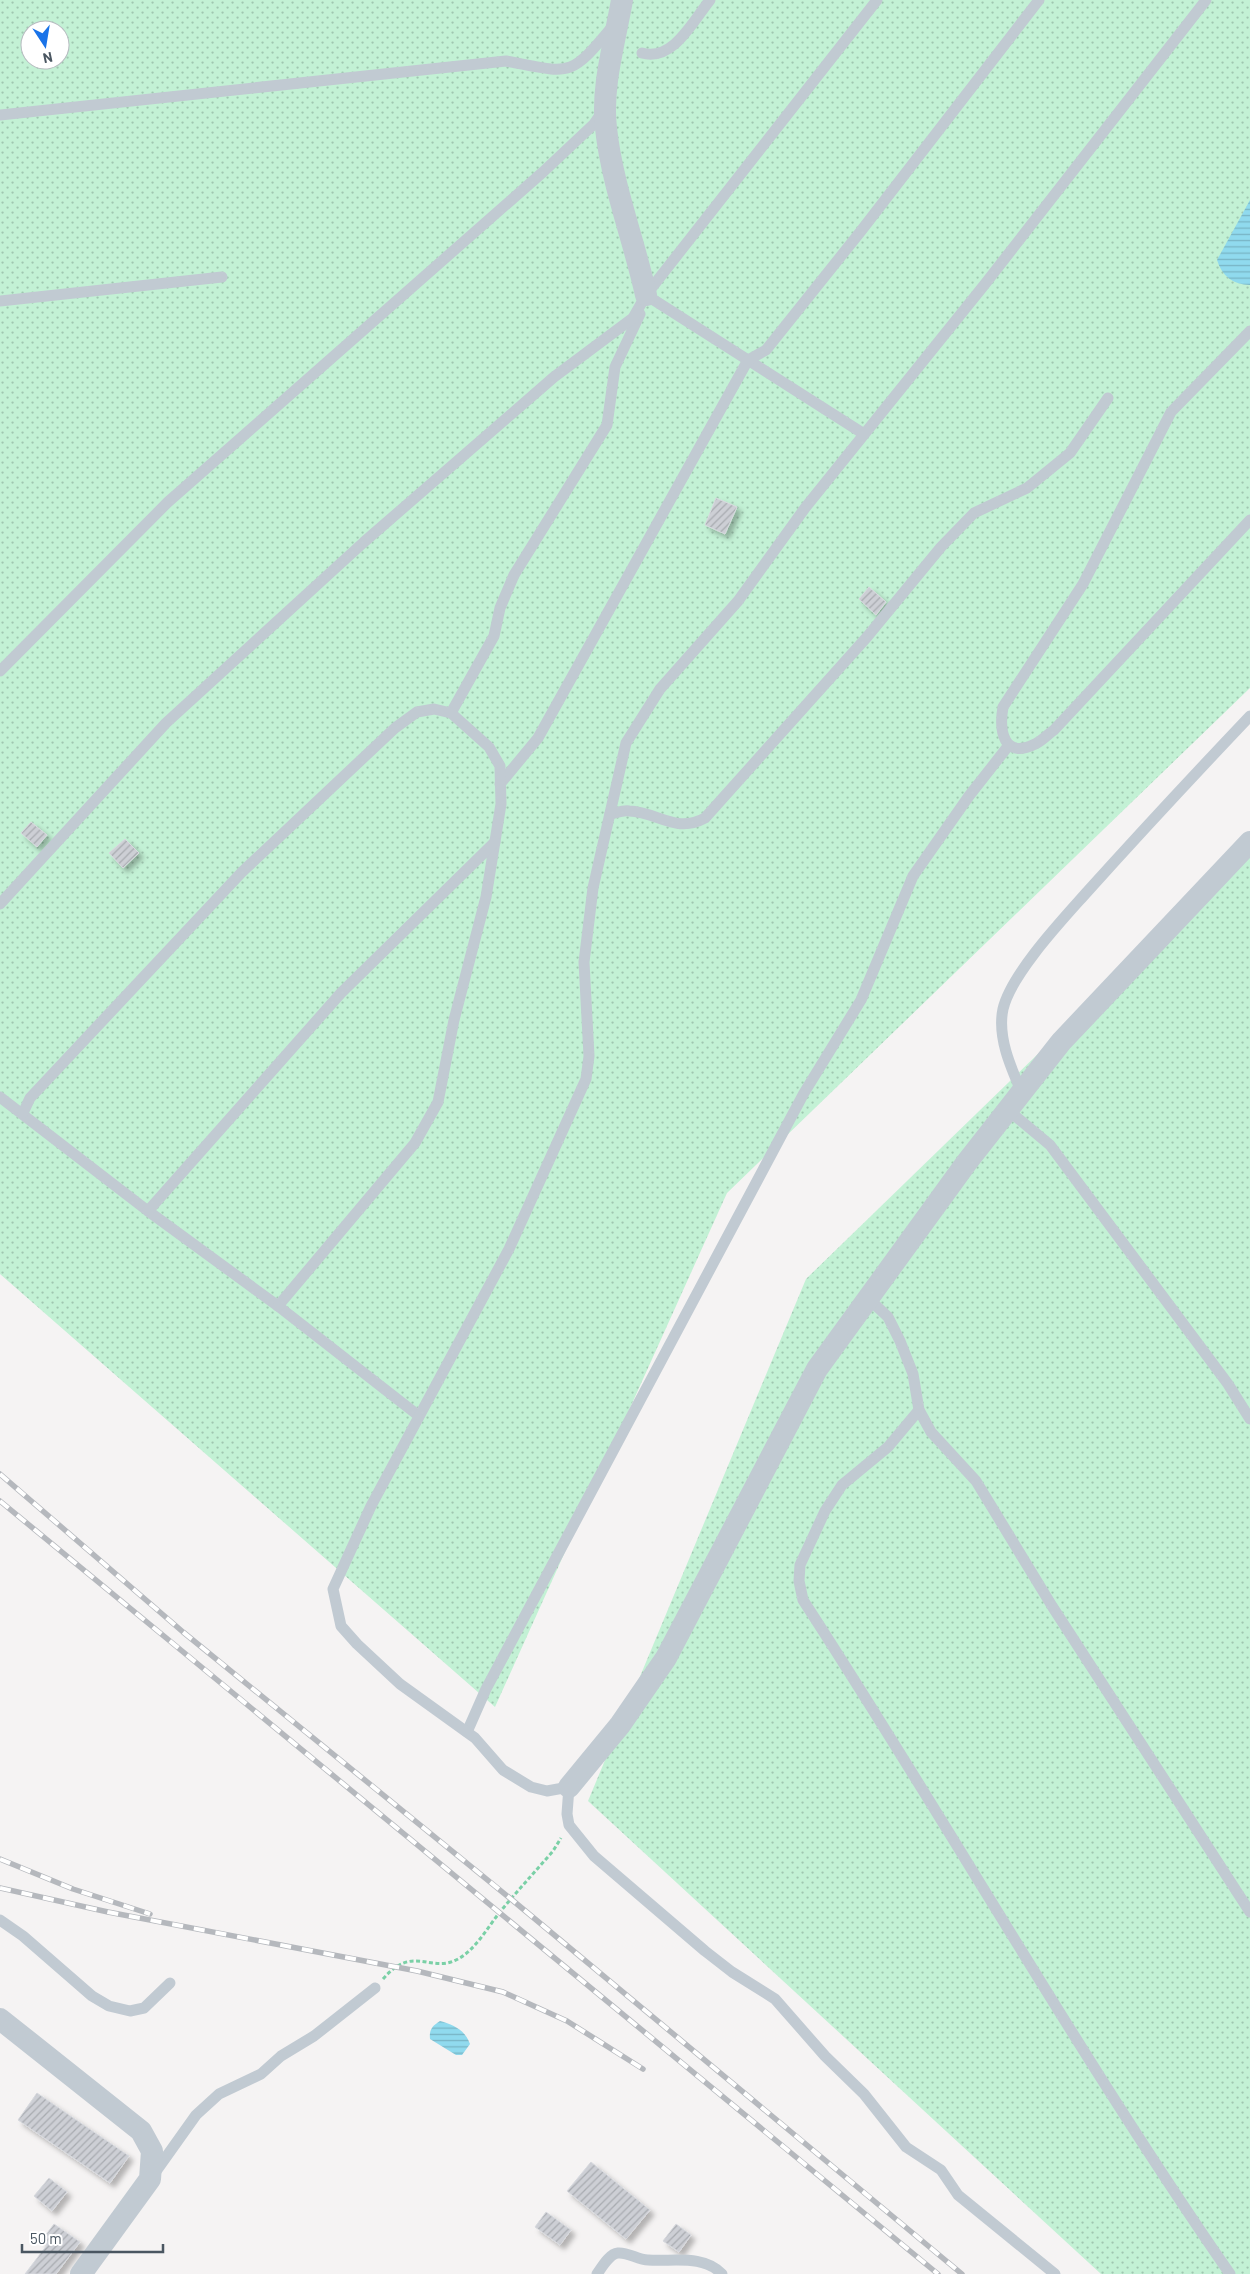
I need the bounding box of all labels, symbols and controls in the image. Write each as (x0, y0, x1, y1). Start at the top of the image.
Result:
north arrow (20, 20, 70, 70)
text: N (41, 49, 54, 67)
scale bar (22, 2222, 164, 2254)
text: 50 m (30, 2229, 62, 2247)

